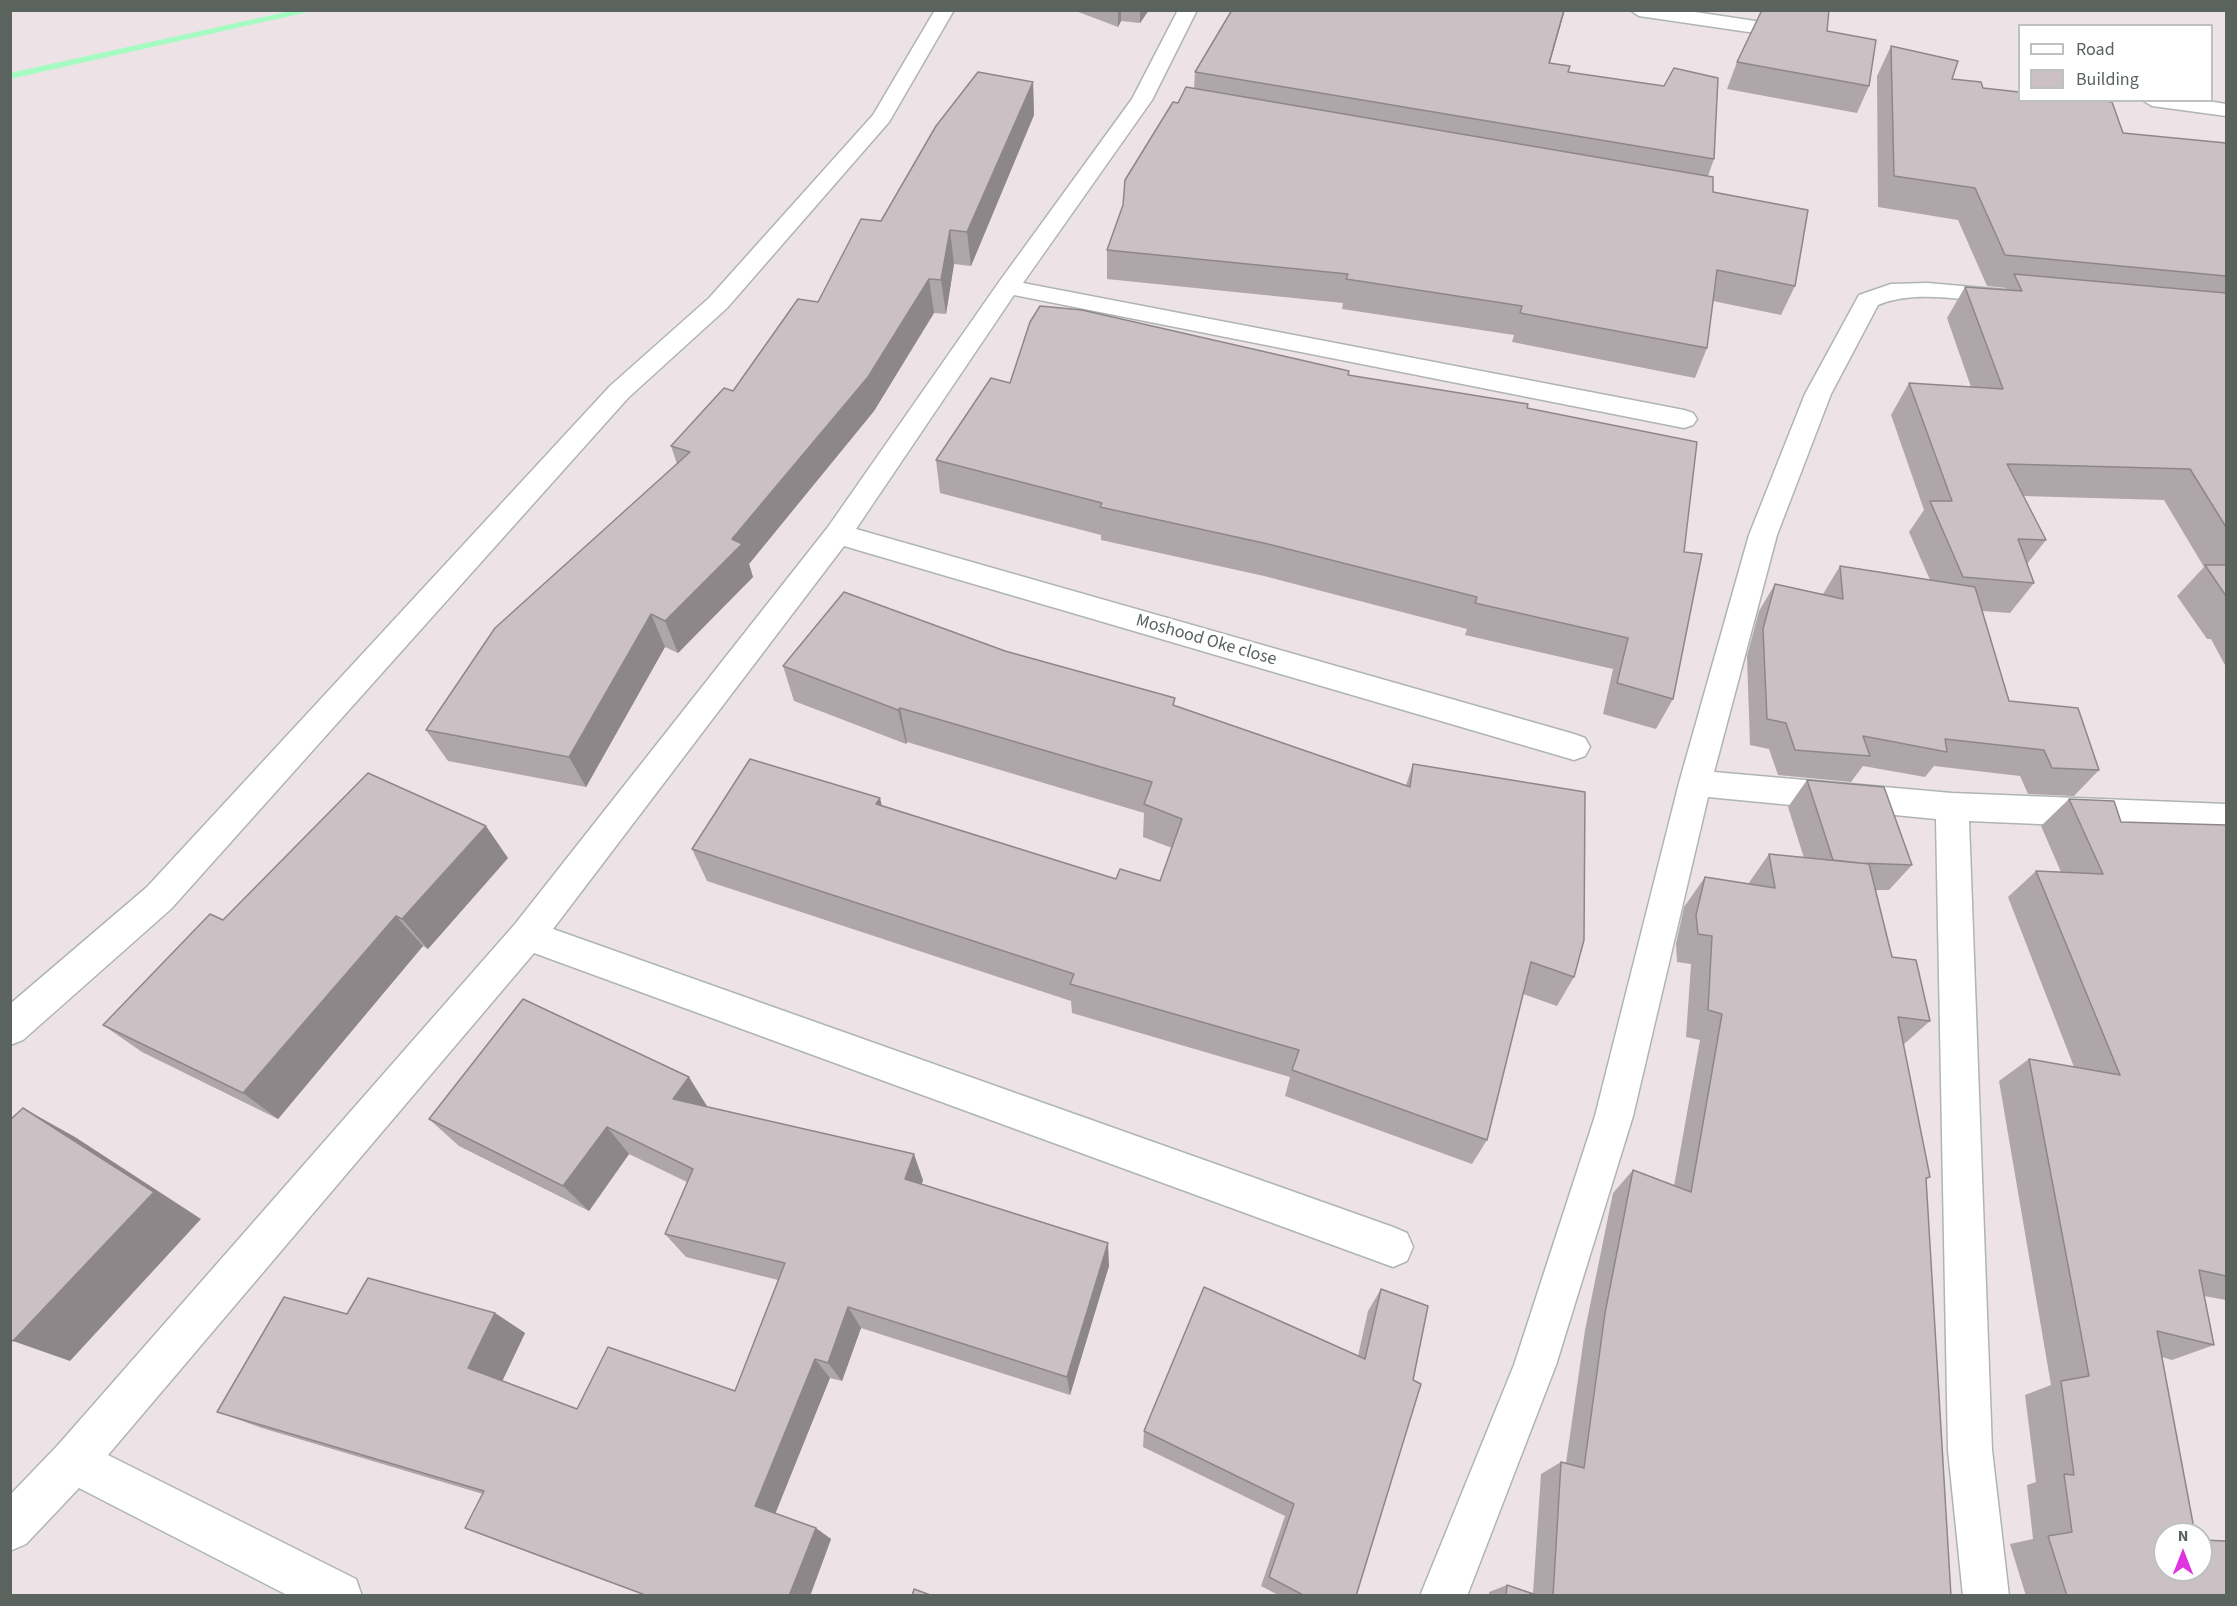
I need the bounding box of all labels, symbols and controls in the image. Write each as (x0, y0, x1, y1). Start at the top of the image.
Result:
legend (2018, 24, 2213, 102)
text: Road (2076, 37, 2115, 62)
text: Building (2076, 67, 2139, 92)
street label: Moshood Oke close (1133, 611, 1279, 671)
north arrow (2153, 1522, 2213, 1582)
text: N (2178, 1525, 2188, 1547)

